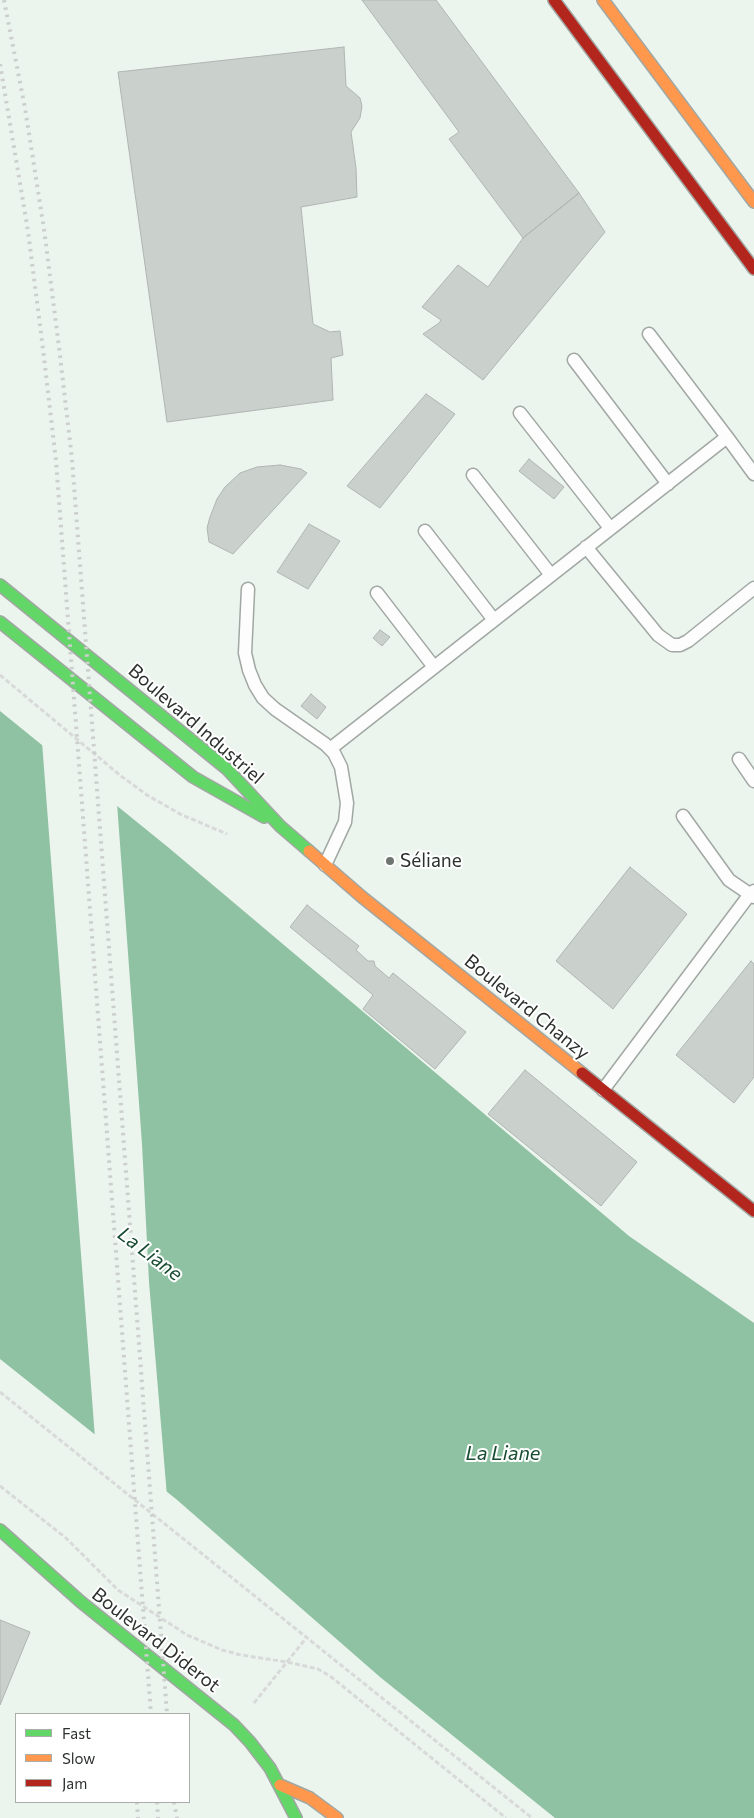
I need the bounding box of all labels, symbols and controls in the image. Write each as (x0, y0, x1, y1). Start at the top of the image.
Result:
street label: Boulevard Industriel (124, 659, 268, 789)
place label: Séliane (400, 850, 462, 872)
marker: Séliane (384, 855, 396, 867)
street label: Boulevard Chanzy (460, 950, 594, 1064)
water label: La Liane (113, 1222, 187, 1286)
water label: La Liane (466, 1441, 540, 1465)
street label: Boulevard Diderot (87, 1583, 225, 1697)
legend (15, 1713, 190, 1803)
text: Fast (62, 1724, 91, 1742)
text: Slow (62, 1749, 95, 1767)
text: Jam (62, 1774, 87, 1792)

